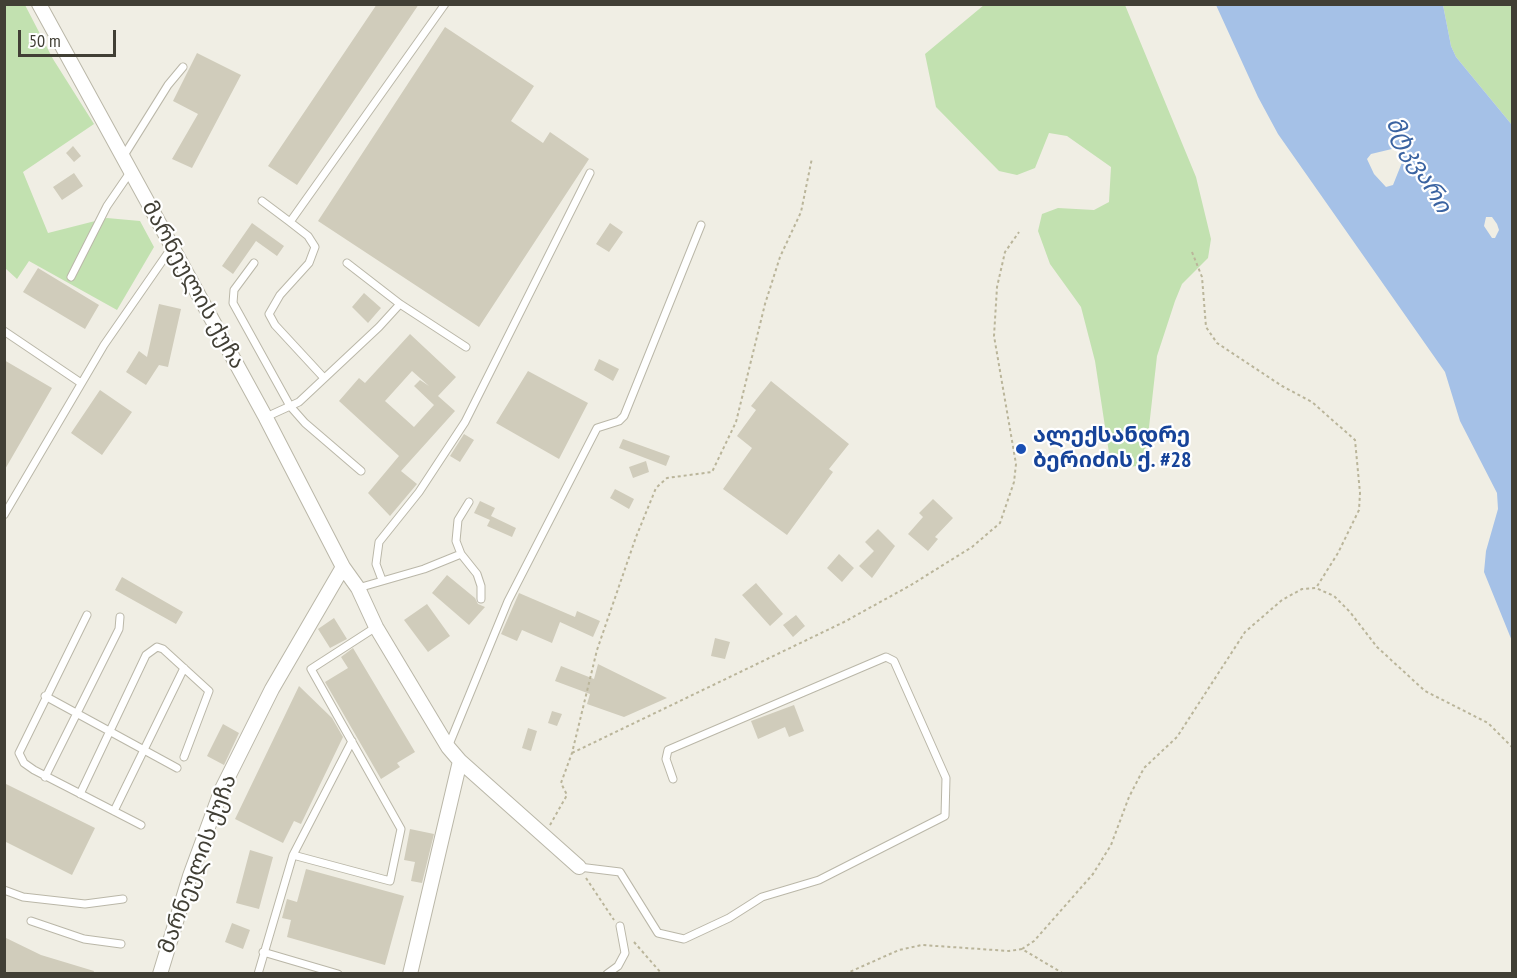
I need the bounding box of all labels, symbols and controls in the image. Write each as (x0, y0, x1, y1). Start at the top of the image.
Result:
scale bar (21, 18, 118, 56)
text: 50 m (29, 29, 61, 52)
water label: მტკვარი (1379, 112, 1457, 218)
street label: მარნეულის ქუჩა (136, 196, 250, 374)
place label: ალექსანდრე ბერიძის ქ. #28 (1033, 423, 1191, 475)
marker: ალექსანდრე ბერიძის ქ. #28 (1014, 442, 1028, 456)
street label: მარნეულის ქუჩა (153, 771, 243, 957)

